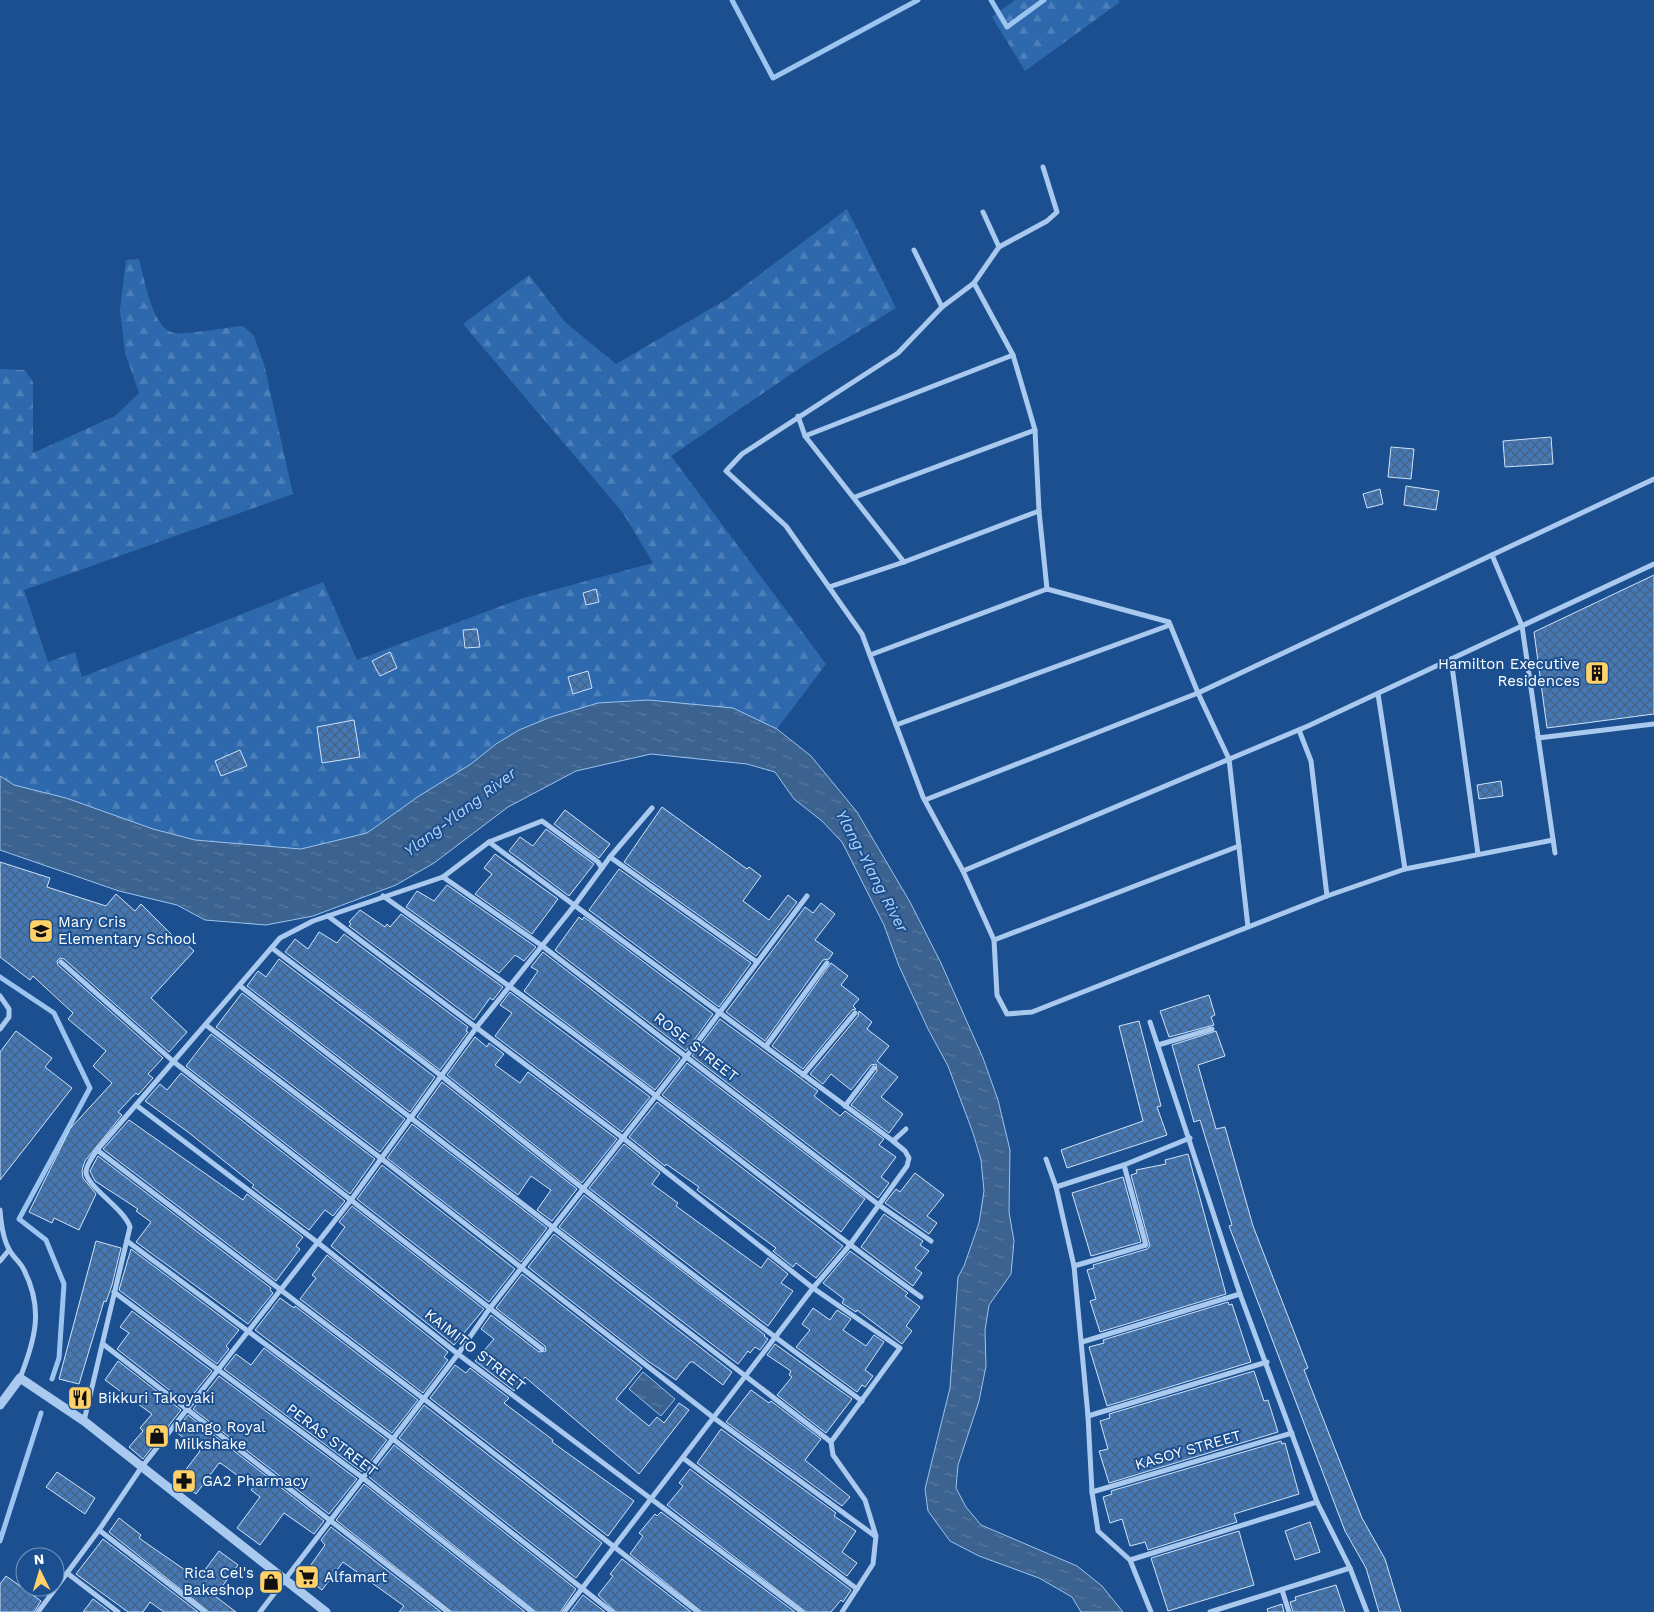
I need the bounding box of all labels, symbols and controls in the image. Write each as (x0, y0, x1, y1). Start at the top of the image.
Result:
place label: Hamilton Executive Residences (1438, 655, 1580, 690)
building icon: Hamilton Executive Residences (1584, 660, 1610, 686)
water label: Ylang-Ylang River (400, 763, 521, 860)
water label: Ylang-Ylang River (832, 807, 913, 936)
place label: Mary Cris Elementary School (58, 913, 197, 948)
school or university icon: Mary Cris Elementary School (28, 918, 54, 944)
street label: ROSE STREET (650, 1009, 742, 1085)
street label: KAIMITO STREET (421, 1305, 529, 1395)
restaurant icon: Bikkuri Takoyaki (67, 1385, 93, 1411)
place label: Bikkuri Takoyaki (98, 1389, 214, 1407)
street label: PERAS STREET (283, 1400, 381, 1480)
place label: Mango Royal Milkshake (174, 1418, 266, 1453)
shop icon: Mango Royal Milkshake (144, 1423, 170, 1449)
street label: KASOY STREET (1133, 1426, 1243, 1474)
pharmacy icon: GA2 Pharmacy (171, 1468, 197, 1494)
place label: GA2 Pharmacy (202, 1472, 309, 1490)
north arrow (15, 1547, 65, 1597)
text: N (33, 1551, 45, 1567)
place label: Rica Cel's Bakeshop (183, 1564, 254, 1599)
supermarket icon: Alfamart (294, 1564, 320, 1590)
place label: Alfamart (324, 1568, 388, 1586)
shop icon: Rica Cel's Bakeshop (258, 1569, 284, 1595)

